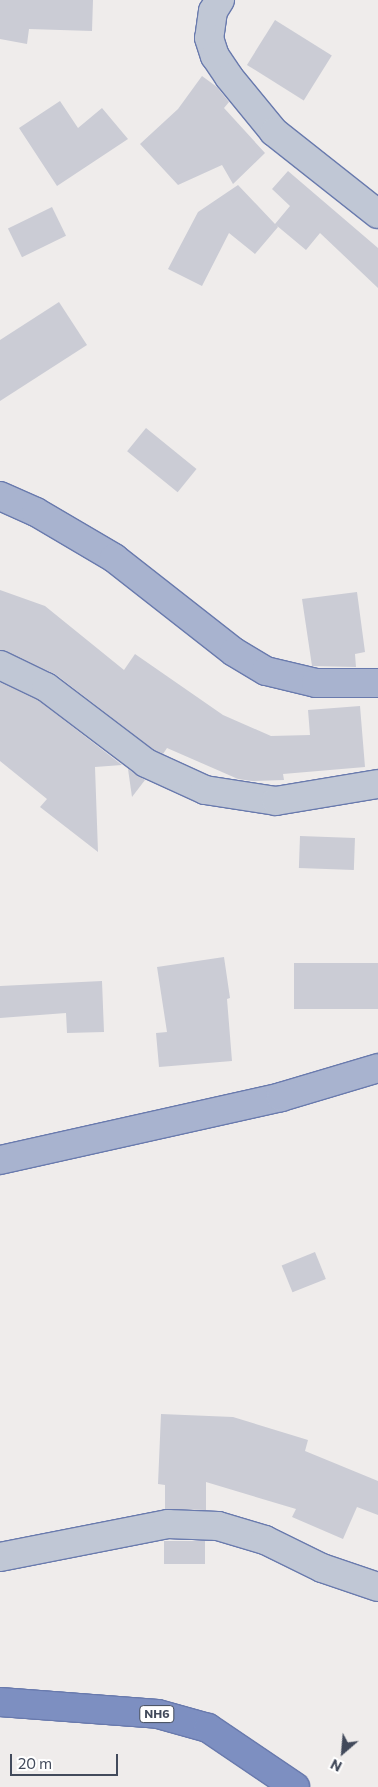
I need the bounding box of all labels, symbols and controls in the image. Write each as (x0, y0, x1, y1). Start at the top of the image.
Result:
road number: NH6 (138, 1705, 176, 1724)
north arrow (318, 1727, 368, 1777)
scale bar (12, 1744, 120, 1776)
text: 20 m (18, 1754, 52, 1772)
text: N (327, 1756, 344, 1776)

